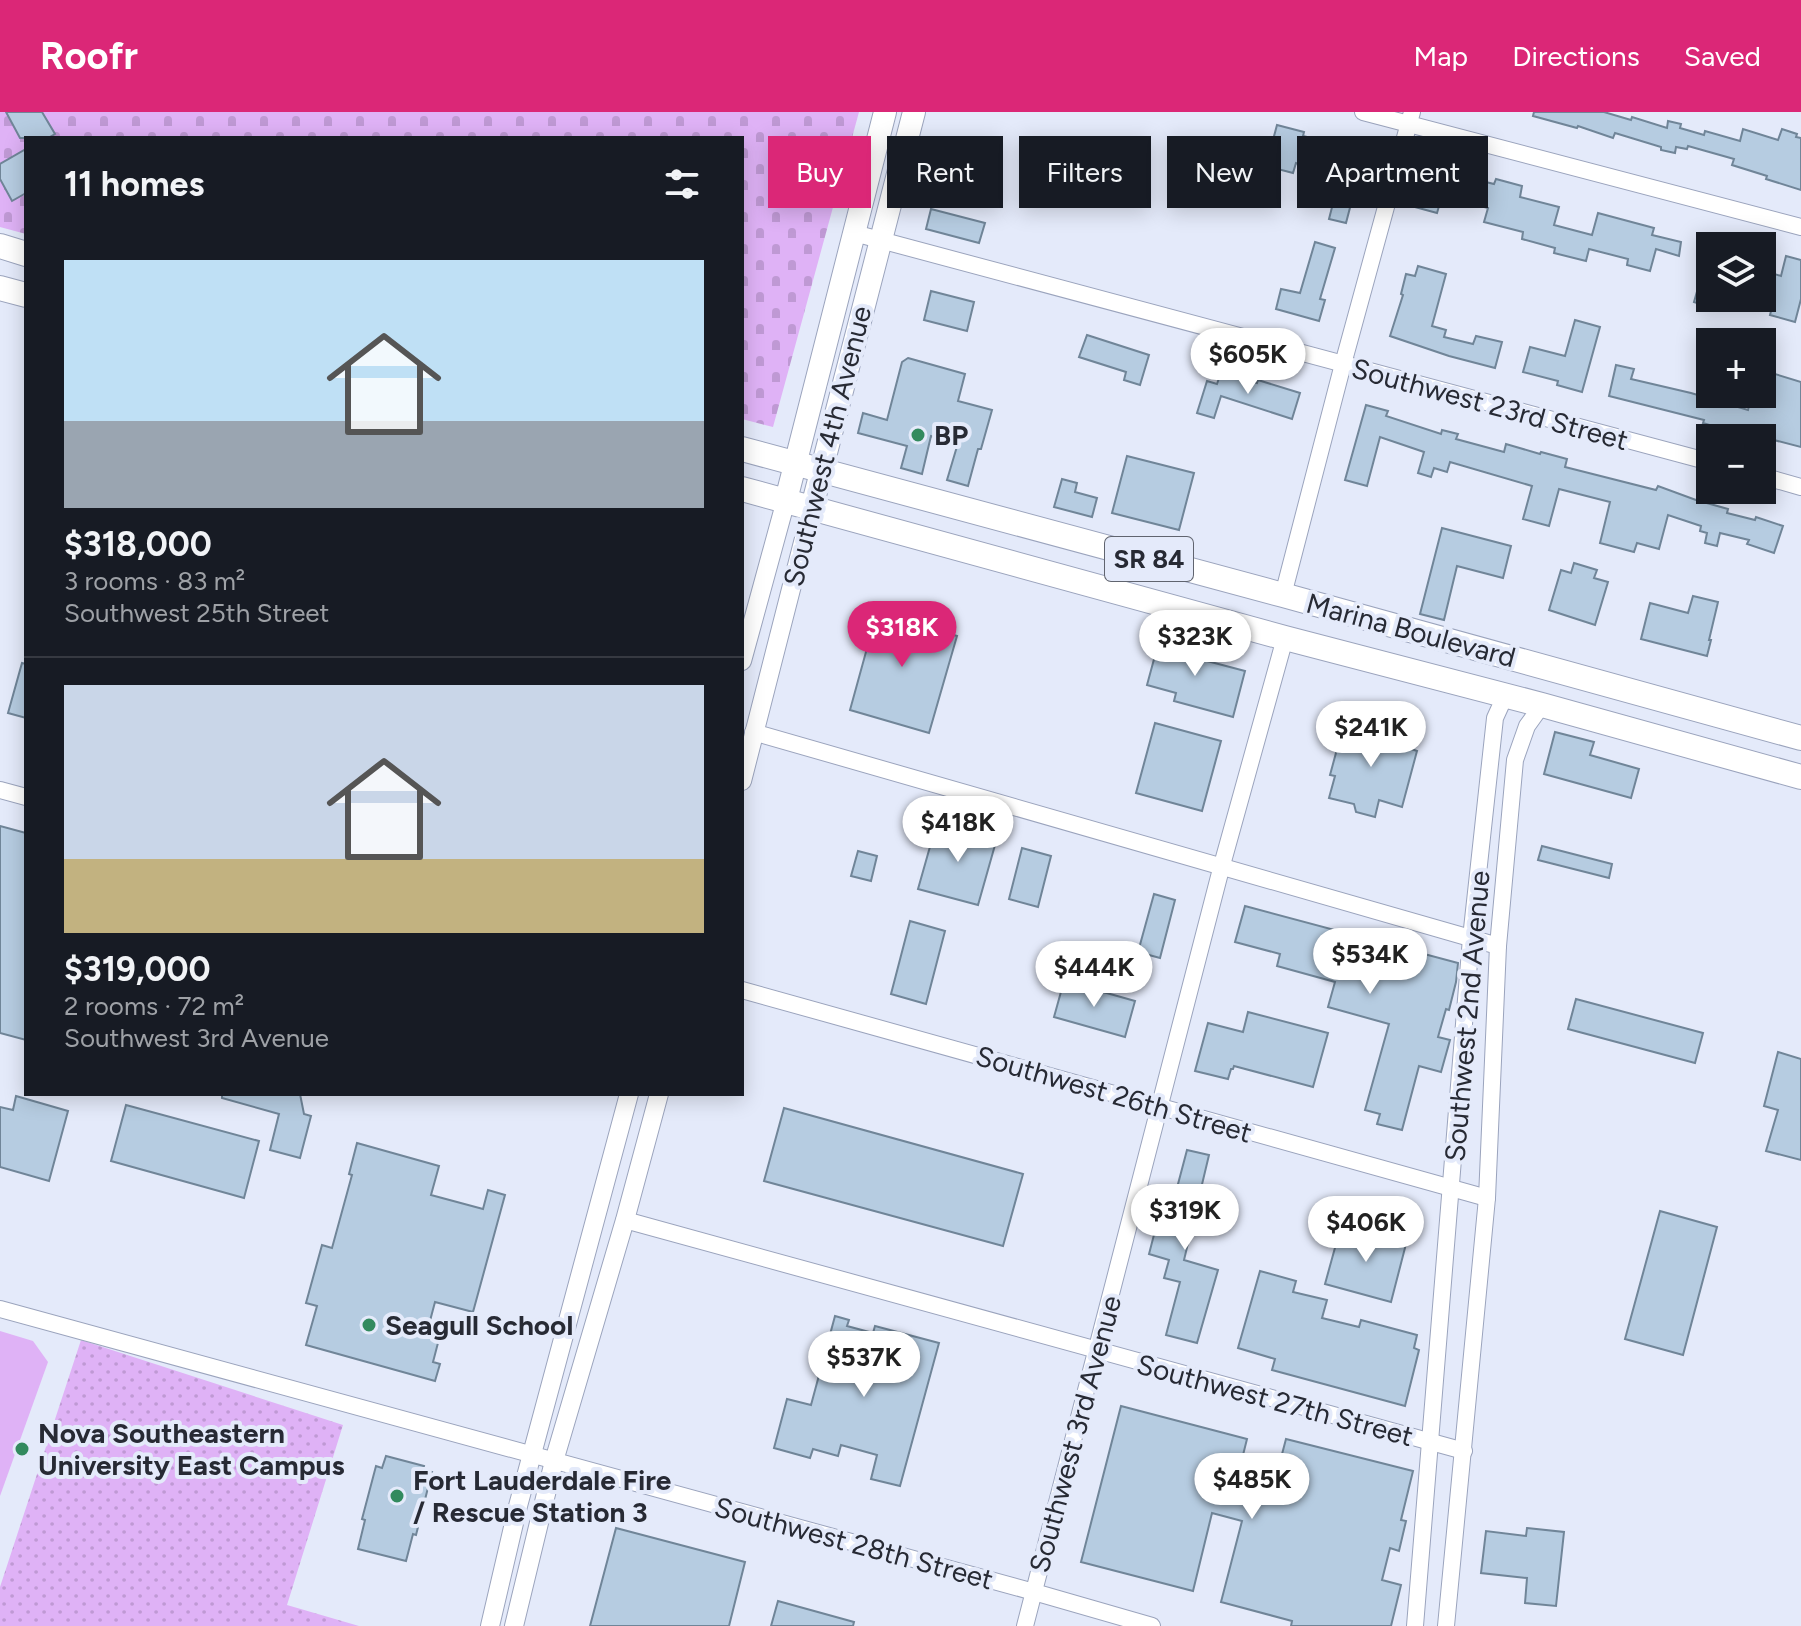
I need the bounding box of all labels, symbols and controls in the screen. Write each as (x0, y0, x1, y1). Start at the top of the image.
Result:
text: Roofr (40, 33, 138, 79)
text: Map (1414, 39, 1468, 73)
text: Directions (1512, 39, 1640, 73)
text: Saved (1684, 39, 1761, 73)
chip: Buy (768, 136, 871, 208)
chip: Rent (887, 136, 1003, 208)
chip: Filters (1019, 136, 1151, 208)
chip: New (1167, 136, 1281, 208)
chip: Apartment (1297, 136, 1488, 208)
icon: filters (660, 162, 704, 206)
text: 11 homes (64, 164, 204, 205)
map controls (1696, 232, 1776, 504)
button: layers (1696, 232, 1776, 312)
street label: Southwest 4th Avenue (776, 302, 878, 590)
icon: home (312, 312, 456, 456)
pin: $605K (1192, 328, 1304, 396)
button: + (1696, 328, 1776, 408)
text: $605K (1209, 338, 1287, 370)
street label: Southwest 23rd Street (1348, 351, 1632, 457)
place label: BP (934, 418, 968, 452)
button: − (1696, 424, 1776, 504)
marker: BP (909, 426, 927, 444)
text: $318,000 (64, 524, 212, 565)
road number: SR 84 (1105, 537, 1193, 581)
text: 3 rooms · 83 m² (64, 565, 245, 597)
street label: Marina Boulevard (1303, 586, 1519, 674)
text: Southwest 25th Street (64, 597, 329, 629)
pin: $318K (846, 601, 958, 669)
pin: $323K (1139, 610, 1251, 678)
text: $318K (865, 611, 939, 643)
text: $323K (1157, 620, 1233, 652)
pin: $241K (1315, 701, 1427, 769)
text: $241K (1334, 711, 1408, 743)
icon: home (312, 737, 456, 881)
pin: $418K (902, 796, 1014, 864)
text: $418K (920, 806, 996, 838)
street label: Southwest 2nd Avenue (1437, 869, 1497, 1163)
pin: $534K (1314, 928, 1426, 996)
text: $534K (1331, 938, 1409, 970)
pin: $444K (1038, 941, 1150, 1009)
text: $319,000 (64, 949, 211, 990)
text: $444K (1053, 951, 1135, 983)
text: 2 rooms · 72 m² (64, 990, 244, 1022)
text: Southwest 3rd Avenue (64, 1022, 329, 1054)
street label: Southwest 26th Street (972, 1038, 1256, 1150)
pin: $319K (1129, 1184, 1241, 1252)
text: $319K (1149, 1194, 1221, 1226)
pin: $406K (1310, 1196, 1422, 1264)
text: $406K (1326, 1206, 1406, 1238)
street label: Southwest 3rd Avenue (1022, 1292, 1128, 1576)
place label: Seagull School (385, 1308, 573, 1342)
marker: Seagull School (360, 1316, 378, 1334)
pin: $537K (808, 1331, 920, 1399)
text: $537K (826, 1341, 902, 1373)
street label: Southwest 27th Street (1133, 1347, 1417, 1453)
place label: Nova Southeastern University East Campus (38, 1416, 344, 1482)
marker: Nova Southeastern University East Campus (13, 1440, 31, 1458)
pin: $485K (1196, 1453, 1308, 1521)
place label: Fort Lauderdale Fire / Rescue Station 3 (413, 1463, 671, 1529)
text: $485K (1212, 1463, 1292, 1495)
marker: Fort Lauderdale Fire / Rescue Station 3 (388, 1487, 406, 1505)
street label: Southwest 28th Street (711, 1489, 997, 1597)

